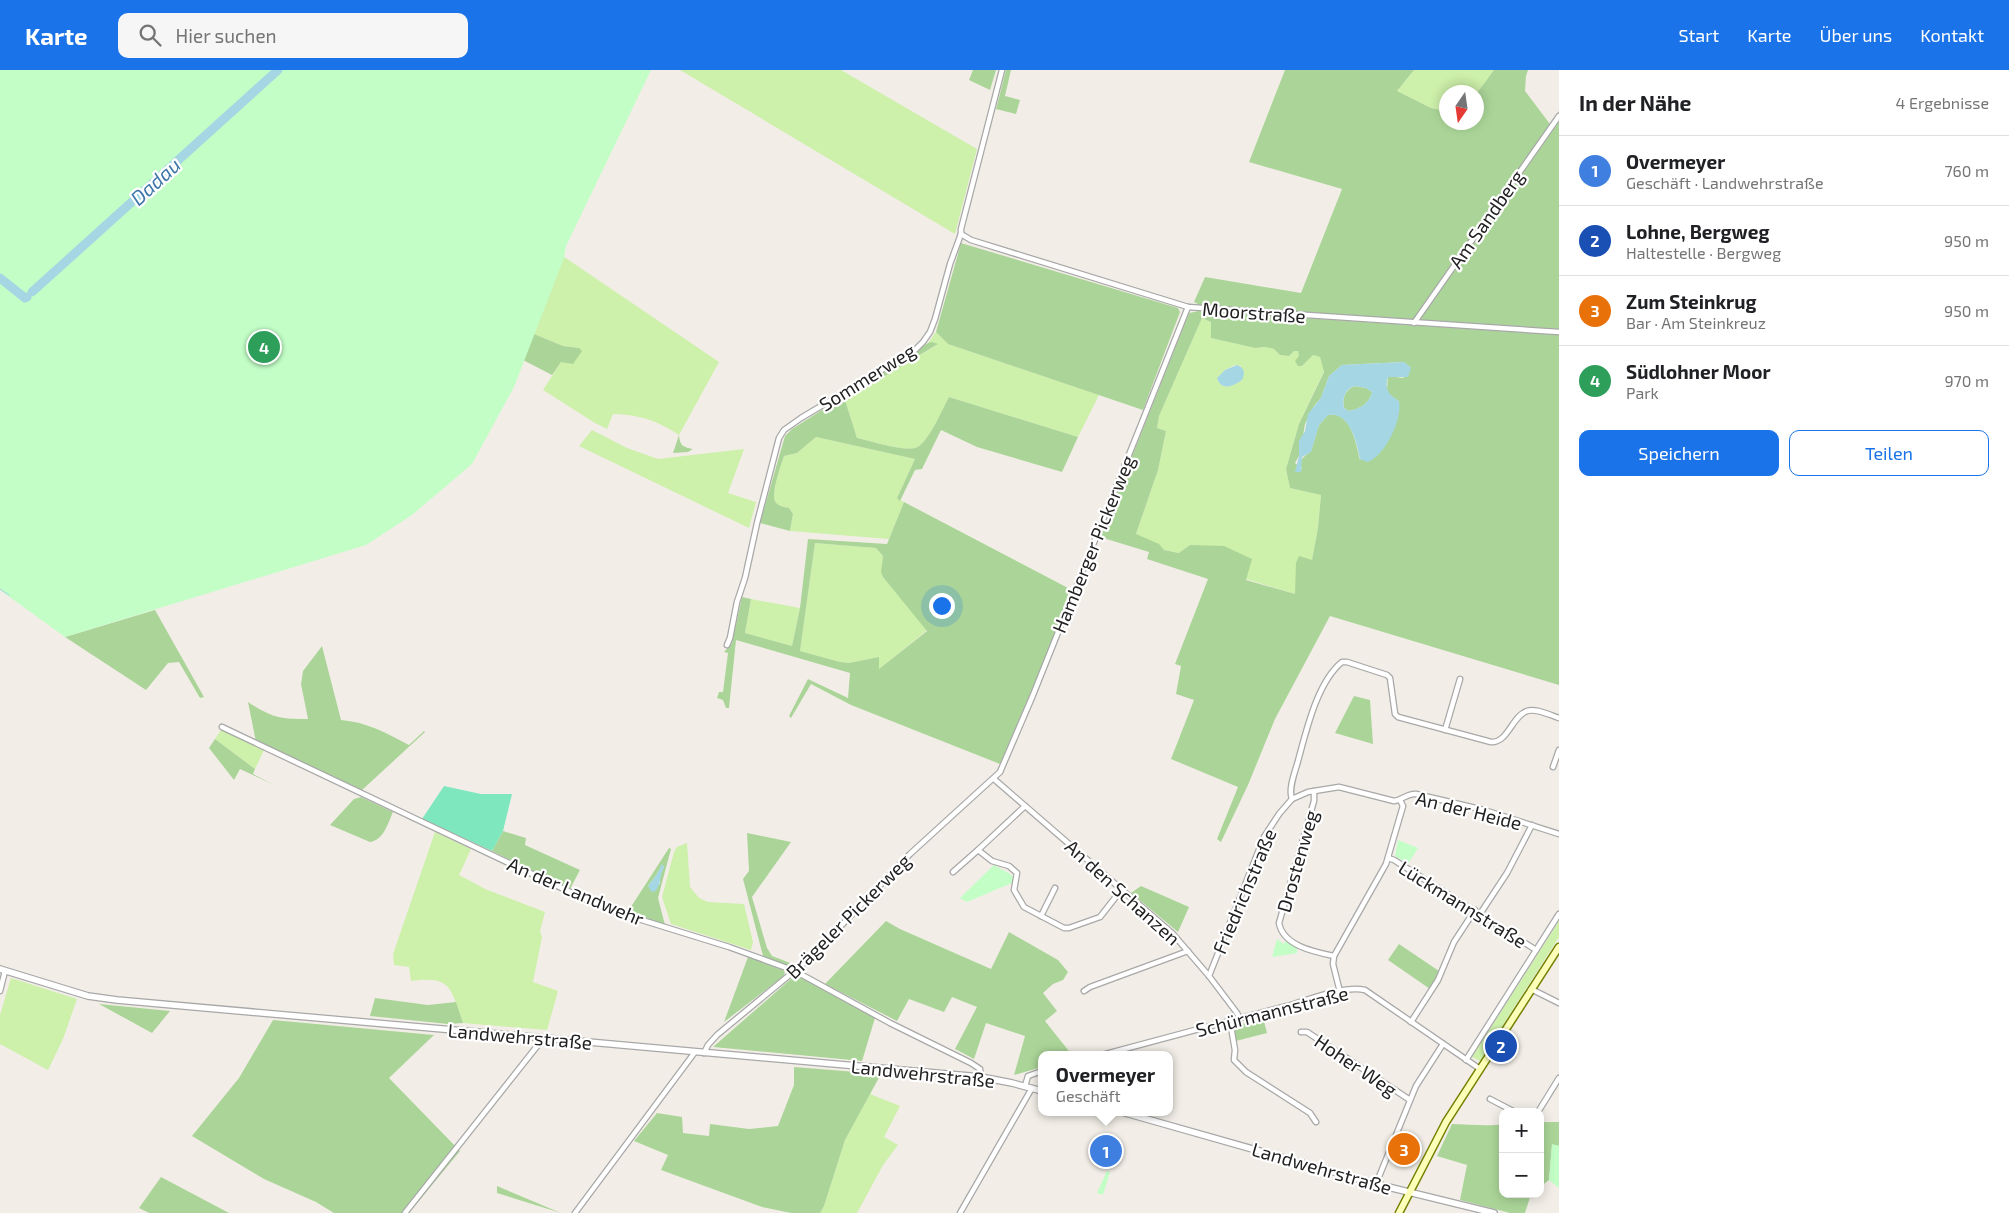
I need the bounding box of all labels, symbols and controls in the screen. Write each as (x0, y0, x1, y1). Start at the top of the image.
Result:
search box (118, 13, 468, 58)
text: Karte (25, 21, 88, 50)
icon: search (136, 21, 164, 49)
text: Hier suchen (176, 24, 277, 47)
text: Start (1678, 24, 1719, 46)
text: Karte (1747, 24, 1792, 46)
text: Über uns (1820, 24, 1892, 46)
text: Kontakt (1920, 24, 1984, 46)
north arrow (1439, 85, 1484, 130)
text: In der Nähe (1579, 90, 1691, 115)
text: 4 Ergebnisse (1896, 93, 1989, 112)
text: Overmeyer (1626, 150, 1725, 173)
water label: Dadau (125, 152, 185, 210)
text: 1 (1592, 161, 1598, 180)
text: 760 m (1944, 161, 1989, 180)
street label: Am Sandberg (1444, 165, 1529, 273)
text: Geschäft · Landwehrstraße (1626, 173, 1824, 192)
text: Lohne, Bergweg (1626, 220, 1769, 243)
text: 2 (1590, 231, 1600, 250)
text: 950 m (1944, 231, 1989, 250)
text: Haltestelle · Bergweg (1626, 243, 1781, 262)
text: Zum Steinkrug (1626, 290, 1757, 313)
street label: Moorstraße (1201, 297, 1307, 327)
text: 3 (1590, 301, 1600, 320)
text: 950 m (1944, 301, 1989, 320)
text: Bar · Am Steinkreuz (1626, 313, 1766, 332)
pin: 4 (248, 328, 280, 366)
street label: Sommerweg (815, 338, 920, 416)
text: Südlohner Moor (1626, 360, 1771, 383)
text: 4 (1590, 371, 1600, 390)
text: 970 m (1944, 371, 1989, 390)
text: Park (1626, 383, 1659, 402)
button: Speichern (1579, 430, 1779, 476)
button: Teilen (1789, 430, 1989, 476)
street label: Hamberger Pickerweg (1047, 452, 1139, 636)
your location (929, 593, 955, 619)
street label: An der Heide (1414, 786, 1524, 834)
street label: Drostenweg (1271, 807, 1323, 915)
street label: Friedrichstraße (1207, 825, 1281, 957)
street label: An den Schanzen (1061, 834, 1185, 950)
street label: Brägeler Pickerweg (781, 849, 915, 983)
street label: An der Landwehr (504, 852, 648, 930)
street label: Lückmannstraße (1395, 855, 1531, 953)
street label: Schürmannstraße (1193, 981, 1351, 1041)
street label: Landwehrstraße (447, 1018, 593, 1054)
pin: 2 (1485, 1027, 1517, 1065)
street label: Hoher Weg (1310, 1029, 1402, 1101)
popup (1038, 1051, 1173, 1116)
street label: Landwehrstraße (850, 1054, 996, 1092)
text: Overmeyer (1056, 1063, 1155, 1086)
text: Geschäft (1056, 1086, 1121, 1105)
map controls (1499, 1108, 1544, 1198)
button: + (1499, 1108, 1544, 1153)
pin: 3 (1388, 1130, 1420, 1168)
pin: 1 (1090, 1132, 1122, 1170)
street label: Landwehrstraße (1249, 1137, 1395, 1199)
button: − (1499, 1153, 1544, 1198)

